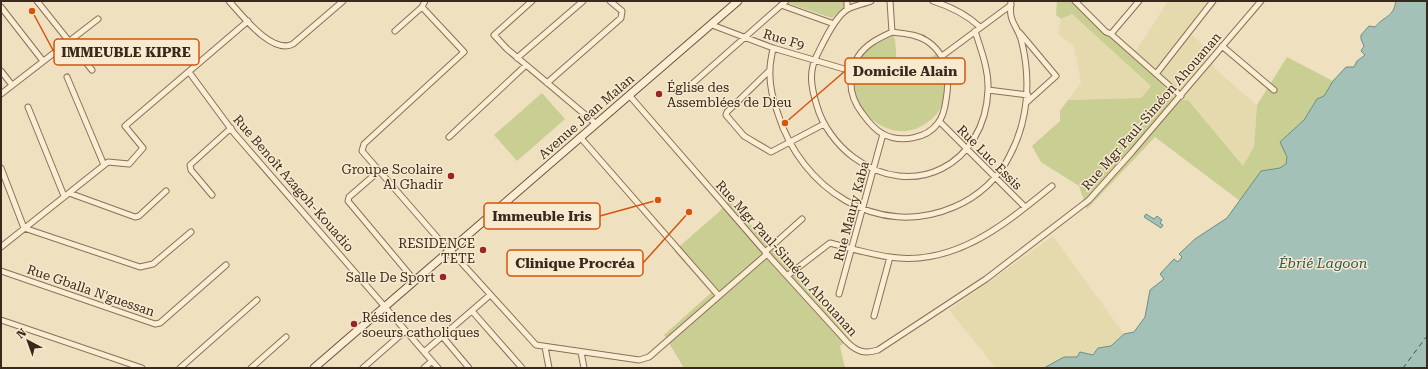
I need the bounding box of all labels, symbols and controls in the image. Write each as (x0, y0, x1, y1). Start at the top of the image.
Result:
street label: Rue F9 (761, 26, 806, 53)
street label: Rue Mgr Paul-Siméon Ahouanan (1079, 29, 1224, 193)
callout: IMMEUBLE KIPRE (54, 39, 199, 65)
text: IMMEUBLE KIPRE (61, 44, 191, 60)
callout: Domicile Alain (845, 58, 965, 84)
text: Domicile Alain (853, 63, 958, 79)
street label: Avenue Jean Malan (536, 70, 638, 162)
place label: Église des Assemblées de Dieu (667, 79, 792, 110)
marker: Église des Assemblées de Dieu (654, 89, 664, 99)
street label: Rue Benoît Azagoh-Kouadio (230, 112, 357, 255)
street label: Rue Luc Essis (954, 122, 1025, 193)
street label: Rue Maury Kaba (831, 160, 872, 263)
place label: Groupe Scolaire Al Ghadir (341, 162, 444, 192)
marker: Groupe Scolaire Al Ghadir (446, 171, 456, 181)
street label: Rue Mgr Paul-Siméon Ahouanan (713, 177, 861, 340)
callout: Immeuble Iris (484, 203, 600, 229)
text: Immeuble Iris (492, 208, 592, 224)
place label: RESIDENCE TETE (398, 236, 475, 266)
marker: RESIDENCE TETE (478, 245, 488, 255)
callout: Clinique Procréa (507, 250, 643, 276)
text: Clinique Procréa (515, 255, 636, 271)
water label: Ébrié Lagoon (1278, 255, 1368, 271)
street label: Rue Gballa N'guessan (25, 262, 157, 320)
place label: Salle De Sport (346, 270, 435, 285)
marker: Salle De Sport (438, 272, 448, 282)
place label: Résidence des soeurs catholiques (362, 310, 479, 340)
marker: Résidence des soeurs catholiques (349, 319, 359, 329)
north arrow (8, 321, 48, 361)
text: N (14, 326, 30, 342)

